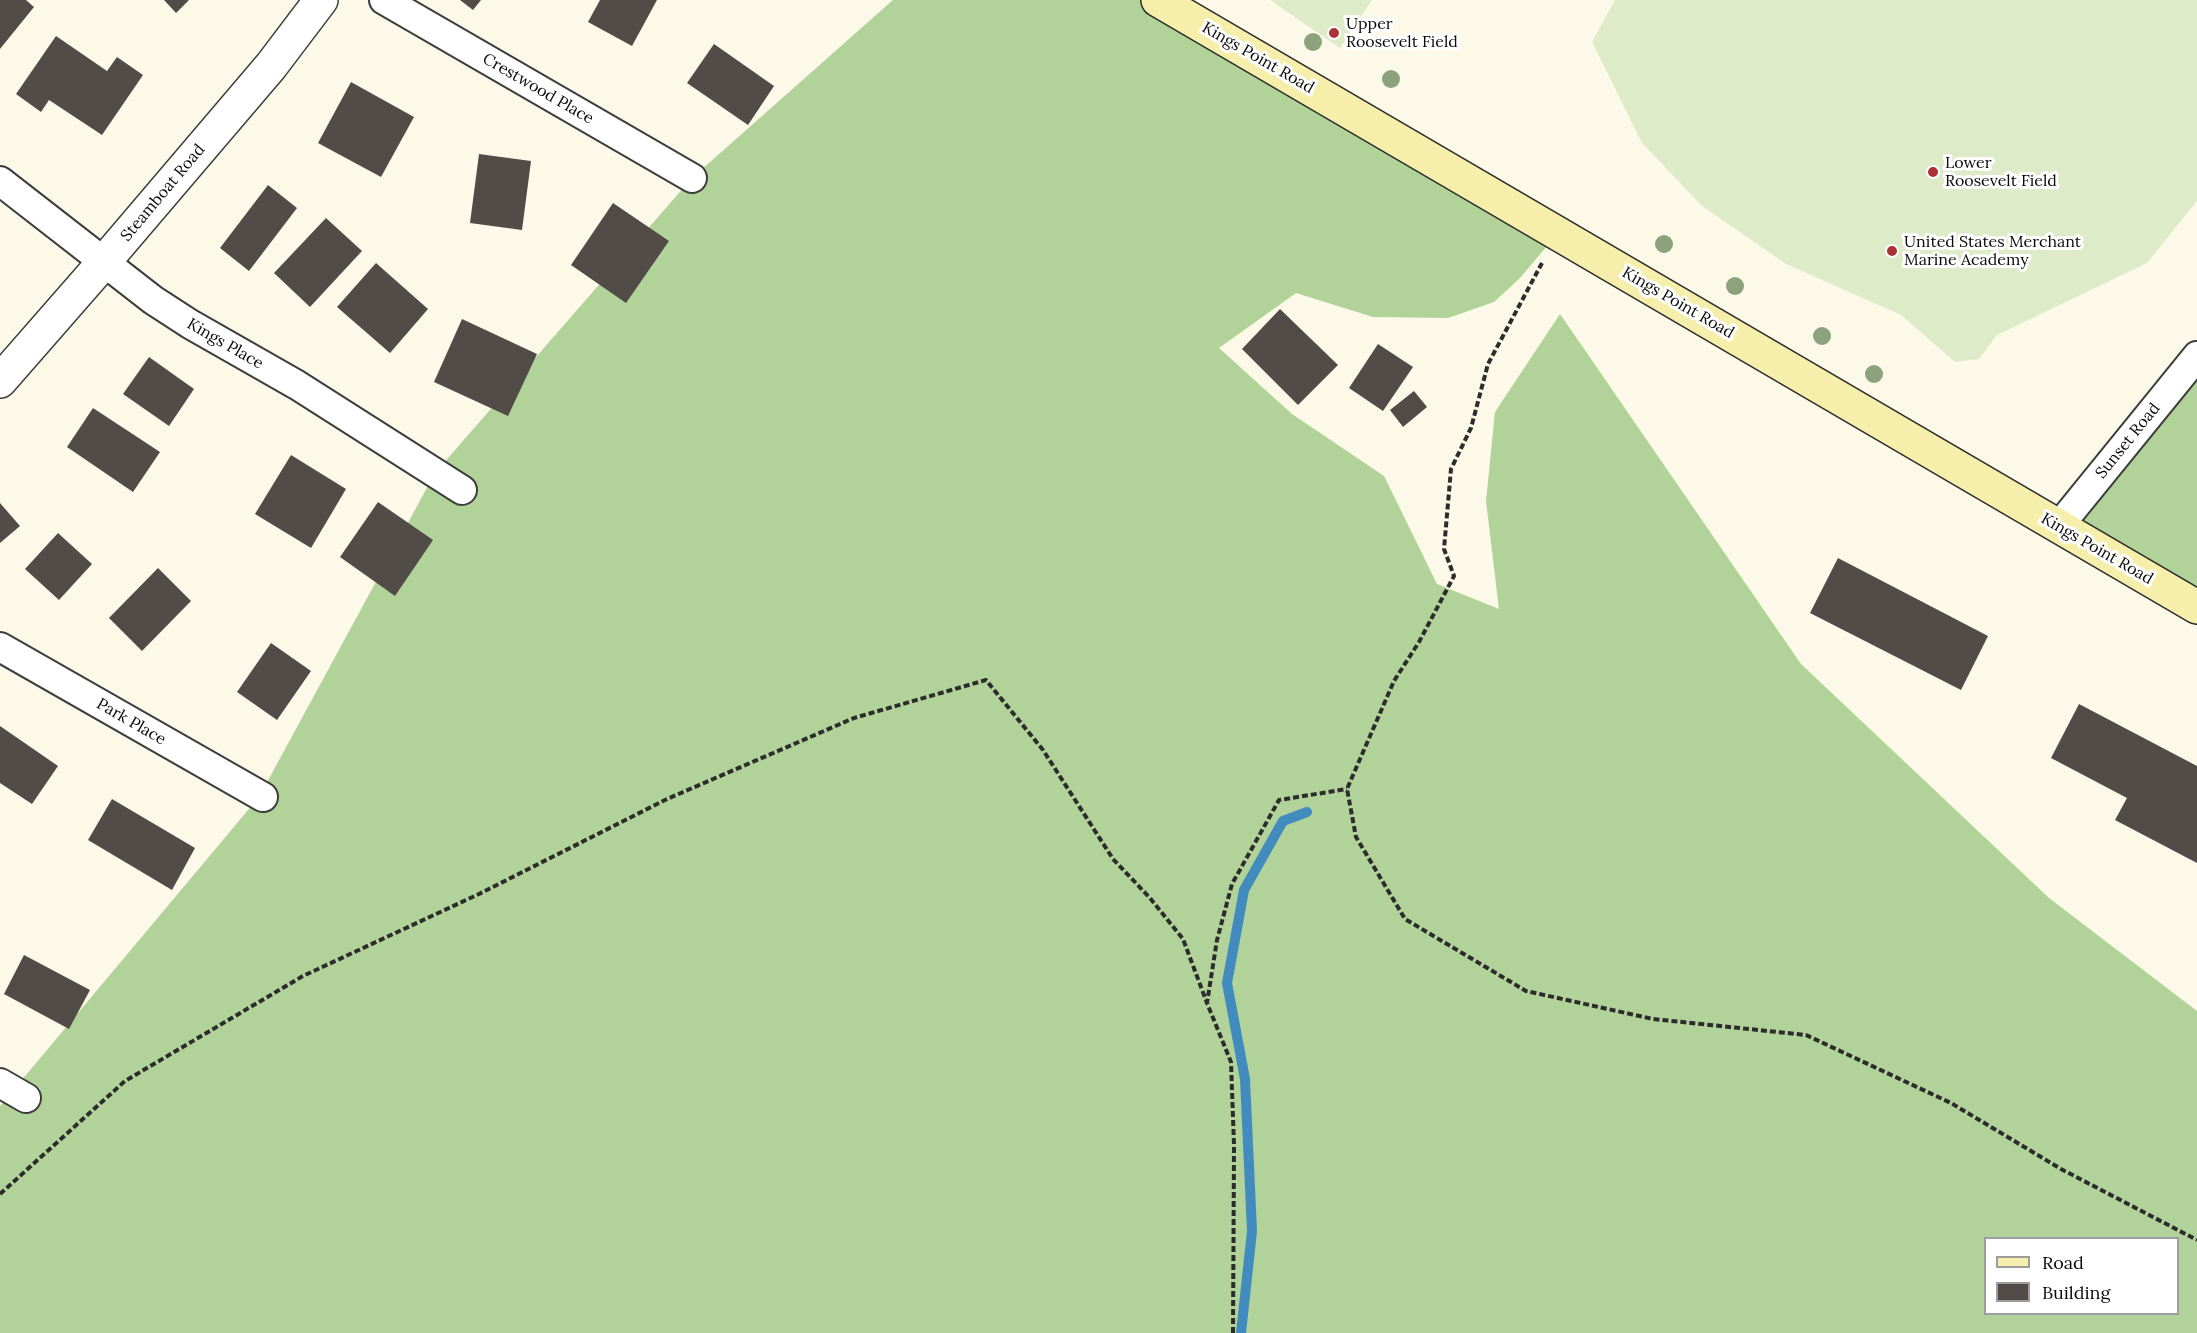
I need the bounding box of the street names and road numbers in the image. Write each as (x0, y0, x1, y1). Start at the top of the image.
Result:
street label: Kings Point Road (1199, 18, 1317, 98)
street label: Crestwood Place (479, 49, 597, 129)
street label: Steamboat Road (117, 141, 209, 245)
street label: Kings Point Road (1619, 263, 1737, 343)
street label: Kings Place (183, 314, 267, 374)
street label: Sunset Road (2092, 399, 2164, 483)
street label: Kings Point Road (2038, 509, 2156, 589)
street label: Park Place (93, 694, 169, 750)

